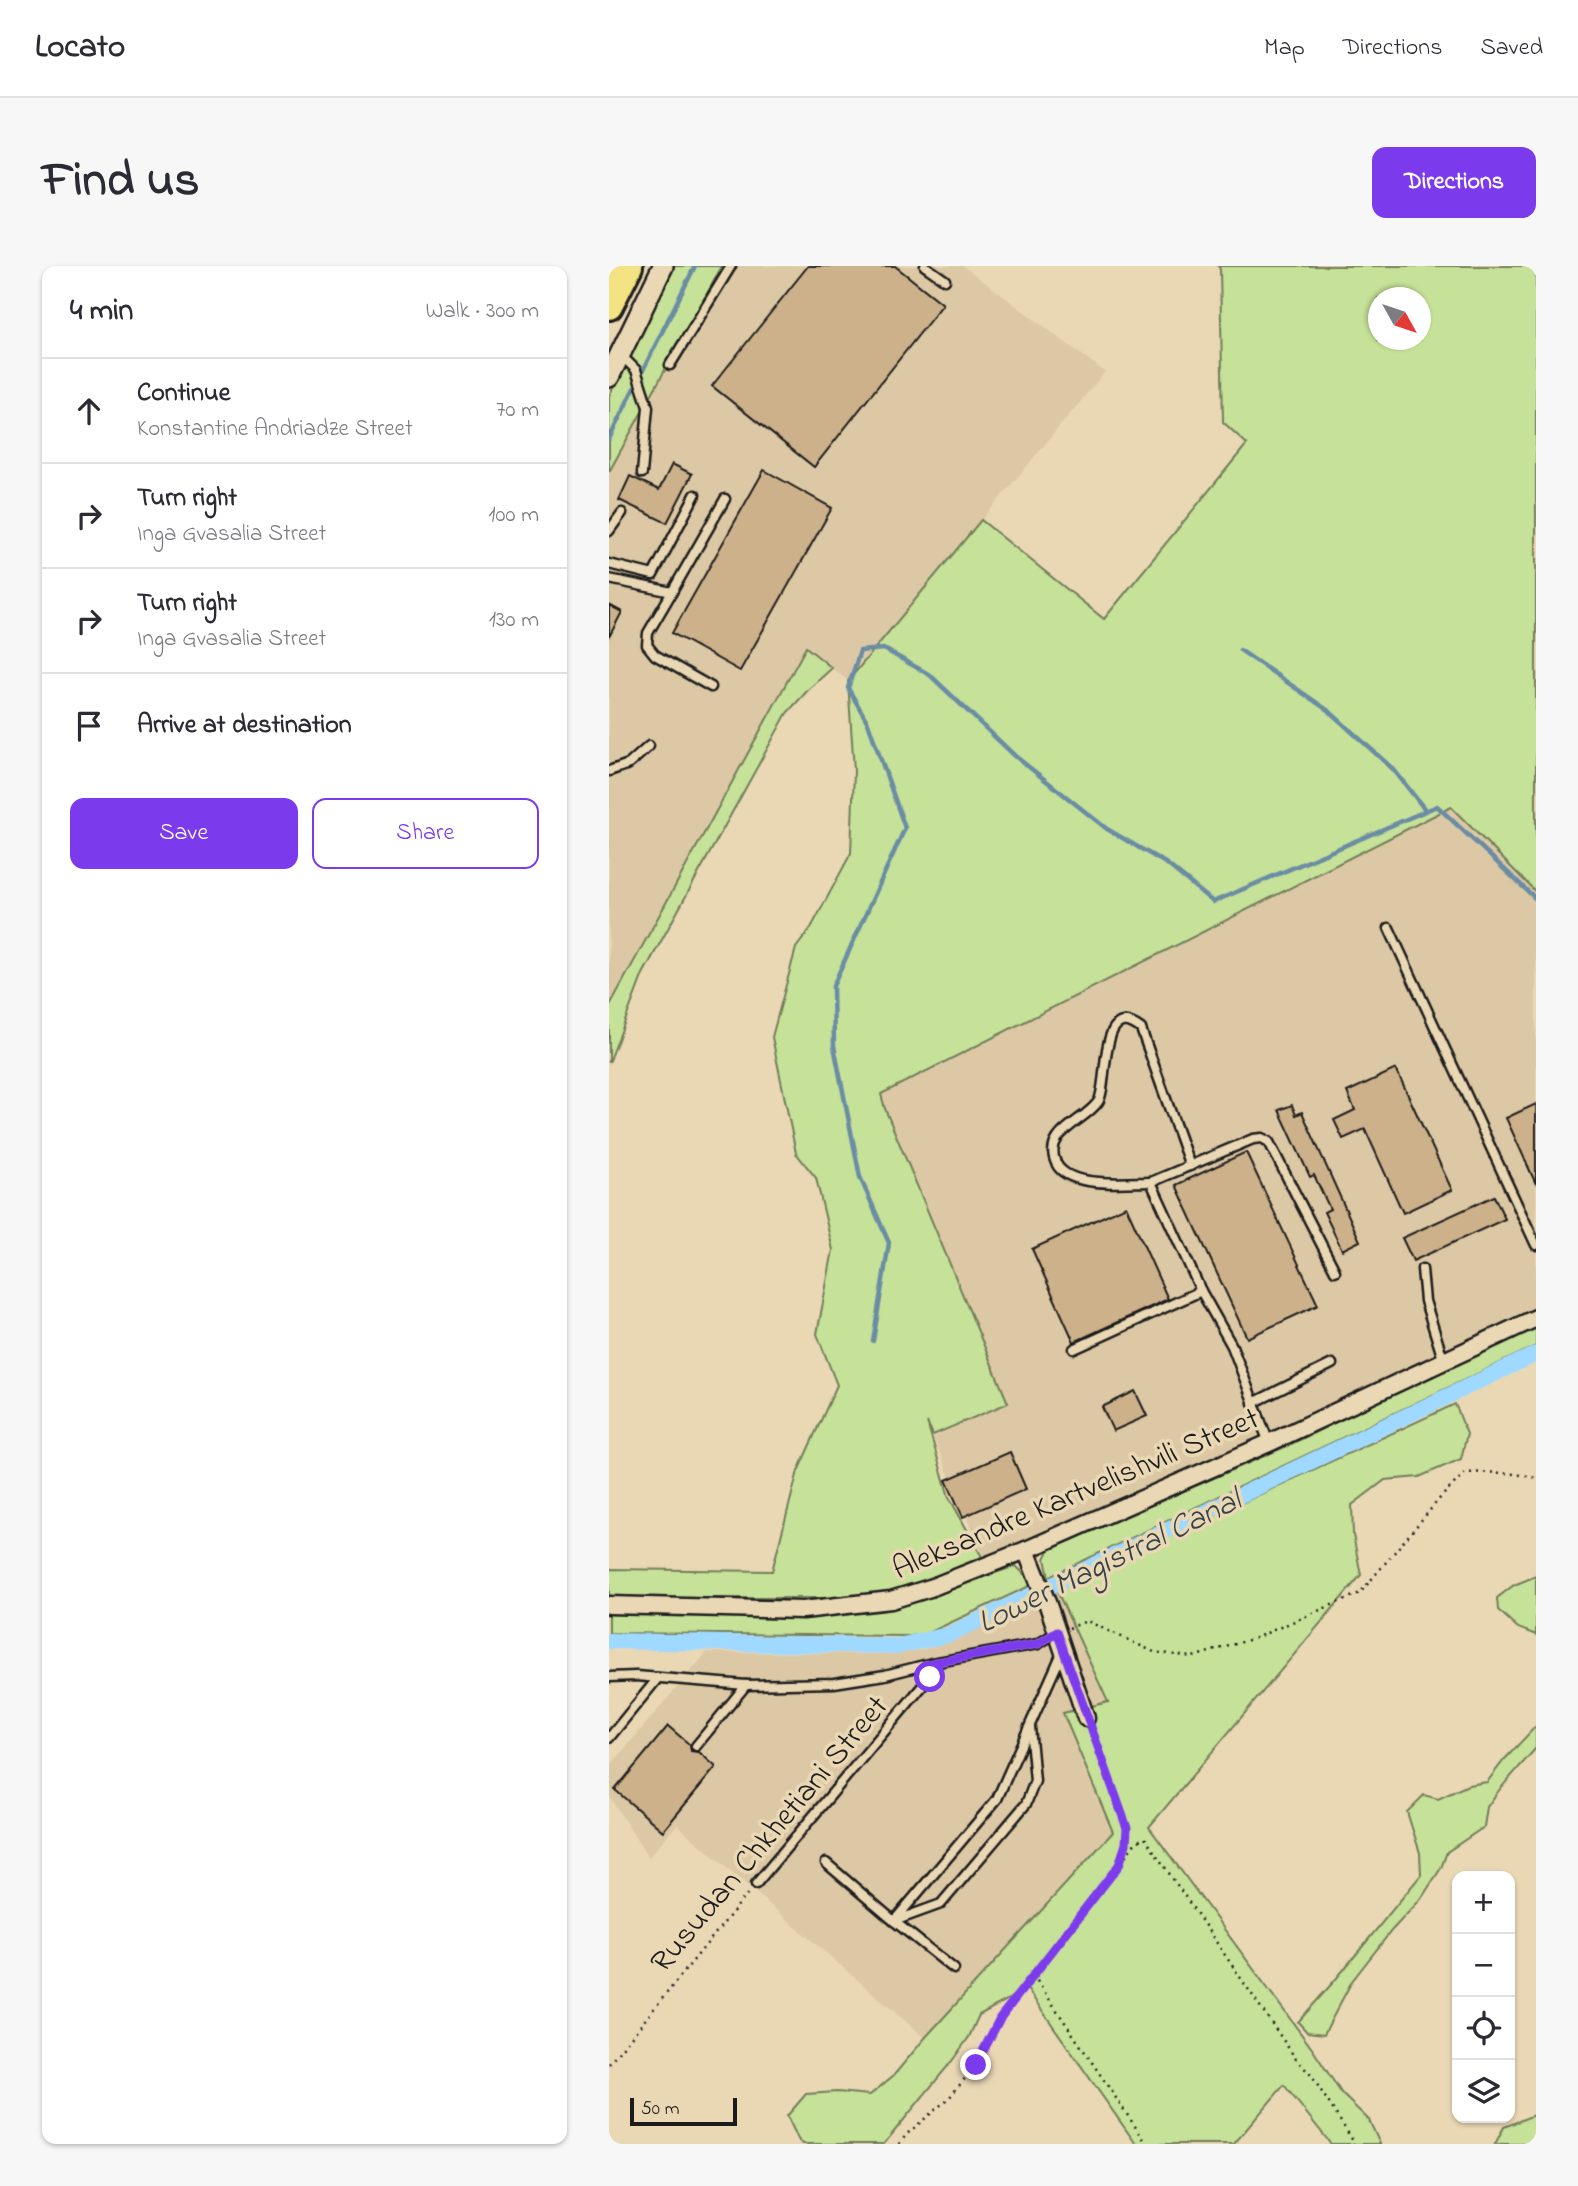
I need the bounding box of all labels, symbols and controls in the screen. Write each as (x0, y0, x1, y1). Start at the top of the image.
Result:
text: Locato (35, 24, 125, 72)
text: Map (1264, 31, 1305, 66)
text: Directions (1343, 31, 1442, 66)
text: Saved (1480, 31, 1543, 66)
text: Find us (42, 146, 199, 218)
button: Directions (1372, 147, 1536, 218)
north arrow (1368, 287, 1431, 350)
text: 4 min (70, 290, 133, 334)
text: Walk · 300 m (425, 295, 539, 328)
text: Continue (137, 375, 230, 413)
icon: ahead (70, 392, 108, 430)
text: 70 m (496, 394, 539, 427)
text: Konstantine Andriadze Street (137, 413, 413, 446)
text: Turn right (137, 480, 237, 518)
icon: right (70, 497, 108, 535)
text: 100 m (488, 499, 539, 532)
text: Inga Gvasalia Street (137, 518, 326, 551)
text: Turn right (137, 585, 237, 623)
icon: right (70, 602, 108, 640)
text: 130 m (489, 604, 539, 637)
text: Inga Gvasalia Street (137, 623, 326, 656)
icon: arrive (70, 707, 108, 745)
text: Arrive at destination (137, 707, 352, 745)
button: Save (70, 798, 298, 869)
button: Share (312, 798, 539, 869)
street label: Aleksandre Kartvelishvili Street (886, 1396, 1267, 1594)
water label: Lower Magistral Canal (970, 1476, 1253, 1648)
route start (914, 1661, 945, 1692)
street label: Rusudan Chkhetiani Street (640, 1686, 901, 1984)
map controls (1452, 1871, 1515, 2123)
button: + (1452, 1871, 1515, 1934)
button: − (1452, 1934, 1515, 1997)
button: locate (1452, 1997, 1515, 2060)
route end (960, 2049, 991, 2080)
button: layers (1452, 2060, 1515, 2123)
scale bar (630, 2095, 737, 2127)
text: 50 m (641, 2096, 680, 2123)

